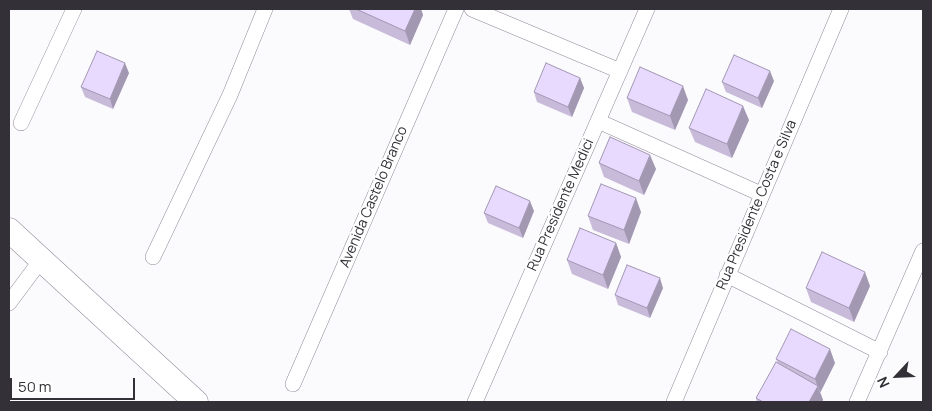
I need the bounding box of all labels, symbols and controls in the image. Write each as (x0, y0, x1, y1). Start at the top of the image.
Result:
street label: Rua Presidente Costa e Silva (713, 117, 801, 293)
street label: Avenida Castelo Branco (337, 124, 411, 270)
street label: Rua Presidente Medici (524, 136, 598, 274)
north arrow (872, 351, 922, 401)
scale bar (12, 368, 138, 400)
text: N (872, 374, 894, 391)
text: 50 m (18, 376, 52, 397)

